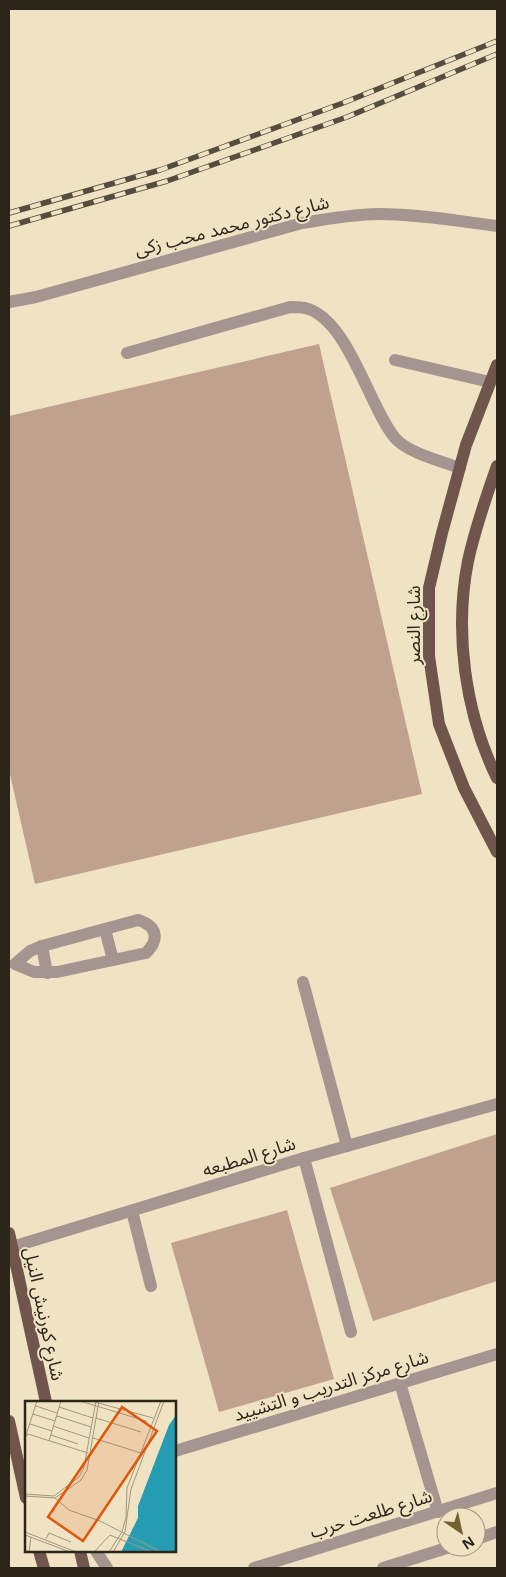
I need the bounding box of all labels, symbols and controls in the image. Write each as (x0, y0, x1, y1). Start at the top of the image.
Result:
street label: شارع دكتور محمد محب زكى (131, 183, 333, 269)
street label: شارع النصر (395, 585, 433, 666)
street label: شارع المطبعه (197, 1125, 301, 1189)
street label: شارع كورنيش النيل (11, 1244, 77, 1384)
street label: شارع مركز التدريب و التشييد (229, 1338, 433, 1434)
inset map (25, 1401, 176, 1552)
street label: شارع طلعت حرب (305, 1477, 437, 1551)
north arrow (436, 1507, 486, 1557)
text: N (455, 1527, 481, 1558)

